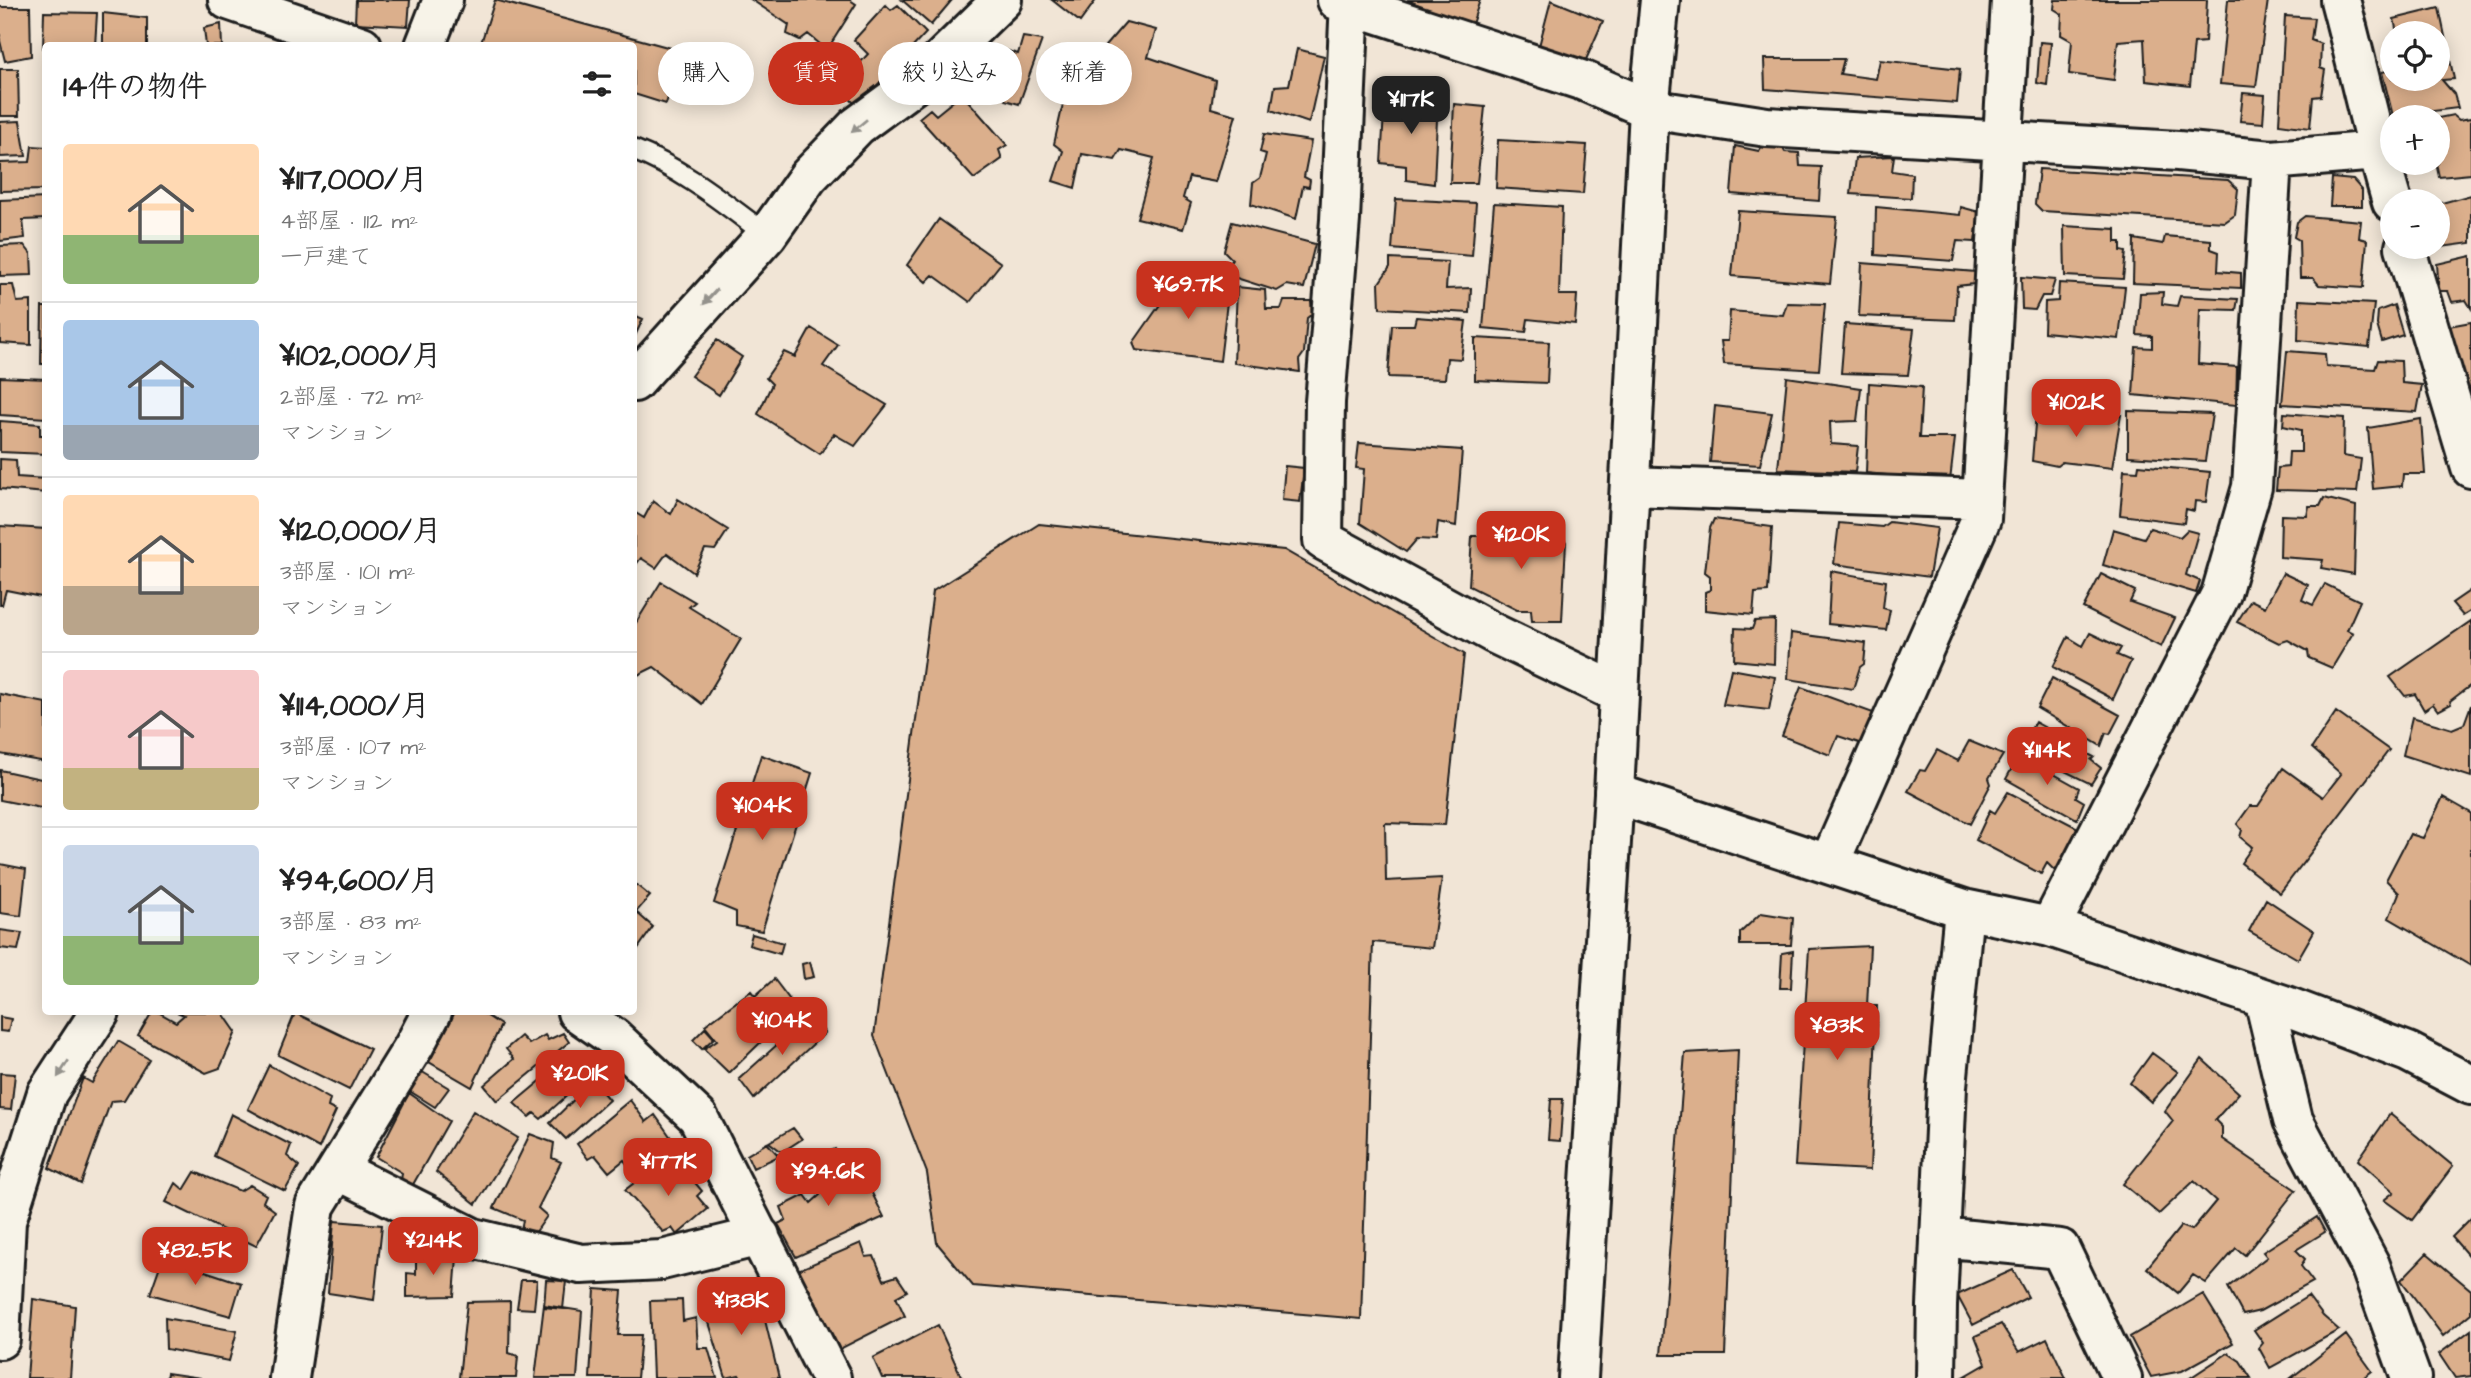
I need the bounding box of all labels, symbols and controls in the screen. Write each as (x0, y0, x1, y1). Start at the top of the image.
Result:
map controls (2380, 21, 2450, 259)
button: locate (2380, 21, 2450, 91)
chip: 購入 (658, 42, 754, 105)
chip: 賃貸 (768, 42, 864, 105)
chip: 絞り込み (878, 42, 1022, 105)
chip: 新着 (1036, 42, 1132, 105)
icon: filters (578, 65, 616, 103)
text: 14件の物件 (63, 66, 207, 108)
pin: ¥117K (1362, 76, 1460, 136)
text: ¥117K (1388, 83, 1434, 115)
button: + (2380, 105, 2450, 175)
one-way arrow (850, 118, 868, 134)
text: ¥117,000/月 (280, 159, 428, 201)
icon: home (119, 172, 203, 256)
button: − (2380, 189, 2450, 259)
text: 4部屋 · 112 m² (280, 205, 418, 237)
text: 一戸建て (280, 241, 372, 273)
pin: ¥69.7K (1131, 262, 1245, 321)
text: ¥69.7K (1152, 268, 1224, 300)
one-way arrow (703, 288, 719, 305)
text: ¥102,000/月 (280, 335, 442, 377)
icon: home (119, 348, 203, 432)
pin: ¥102K (2027, 380, 2125, 439)
text: 2部屋 · 72 m² (280, 381, 424, 413)
text: ¥102K (2048, 386, 2104, 418)
text: マンション (280, 417, 394, 449)
text: ¥120,000/月 (280, 510, 442, 552)
pin: ¥120K (1472, 512, 1570, 571)
text: ¥120K (1493, 518, 1549, 550)
icon: home (119, 523, 203, 607)
text: 3部屋 · 101 m² (280, 556, 415, 588)
text: マンション (280, 592, 394, 624)
text: ¥114,000/月 (280, 685, 430, 727)
icon: home (119, 698, 203, 782)
pin: ¥114K (1998, 728, 2096, 787)
text: 3部屋 · 107 m² (280, 731, 427, 763)
text: ¥114K (2023, 734, 2071, 766)
text: マンション (280, 767, 394, 799)
pin: ¥104K (713, 782, 811, 842)
text: ¥104K (732, 789, 792, 821)
text: ¥94,600/月 (280, 860, 439, 902)
icon: home (119, 873, 203, 957)
text: 3部屋 · 83 m² (280, 906, 422, 938)
text: マンション (280, 942, 394, 974)
pin: ¥104K (733, 998, 831, 1057)
pin: ¥83K (1796, 1002, 1878, 1062)
text: ¥104K (752, 1004, 812, 1036)
text: ¥83K (1811, 1009, 1863, 1041)
pin: ¥201K (531, 1050, 629, 1110)
text: ¥201K (552, 1057, 608, 1089)
one-way arrow (56, 1059, 69, 1078)
pin: ¥177K (619, 1138, 717, 1198)
text: ¥177K (639, 1145, 697, 1177)
pin: ¥94.6K (771, 1148, 885, 1208)
text: ¥94.6K (792, 1155, 864, 1187)
pin: ¥214K (384, 1218, 482, 1277)
text: ¥214K (404, 1224, 462, 1256)
pin: ¥82.5K (138, 1228, 252, 1287)
text: ¥82.5K (158, 1234, 232, 1266)
pin: ¥138K (692, 1278, 790, 1337)
text: ¥138K (713, 1284, 769, 1316)

